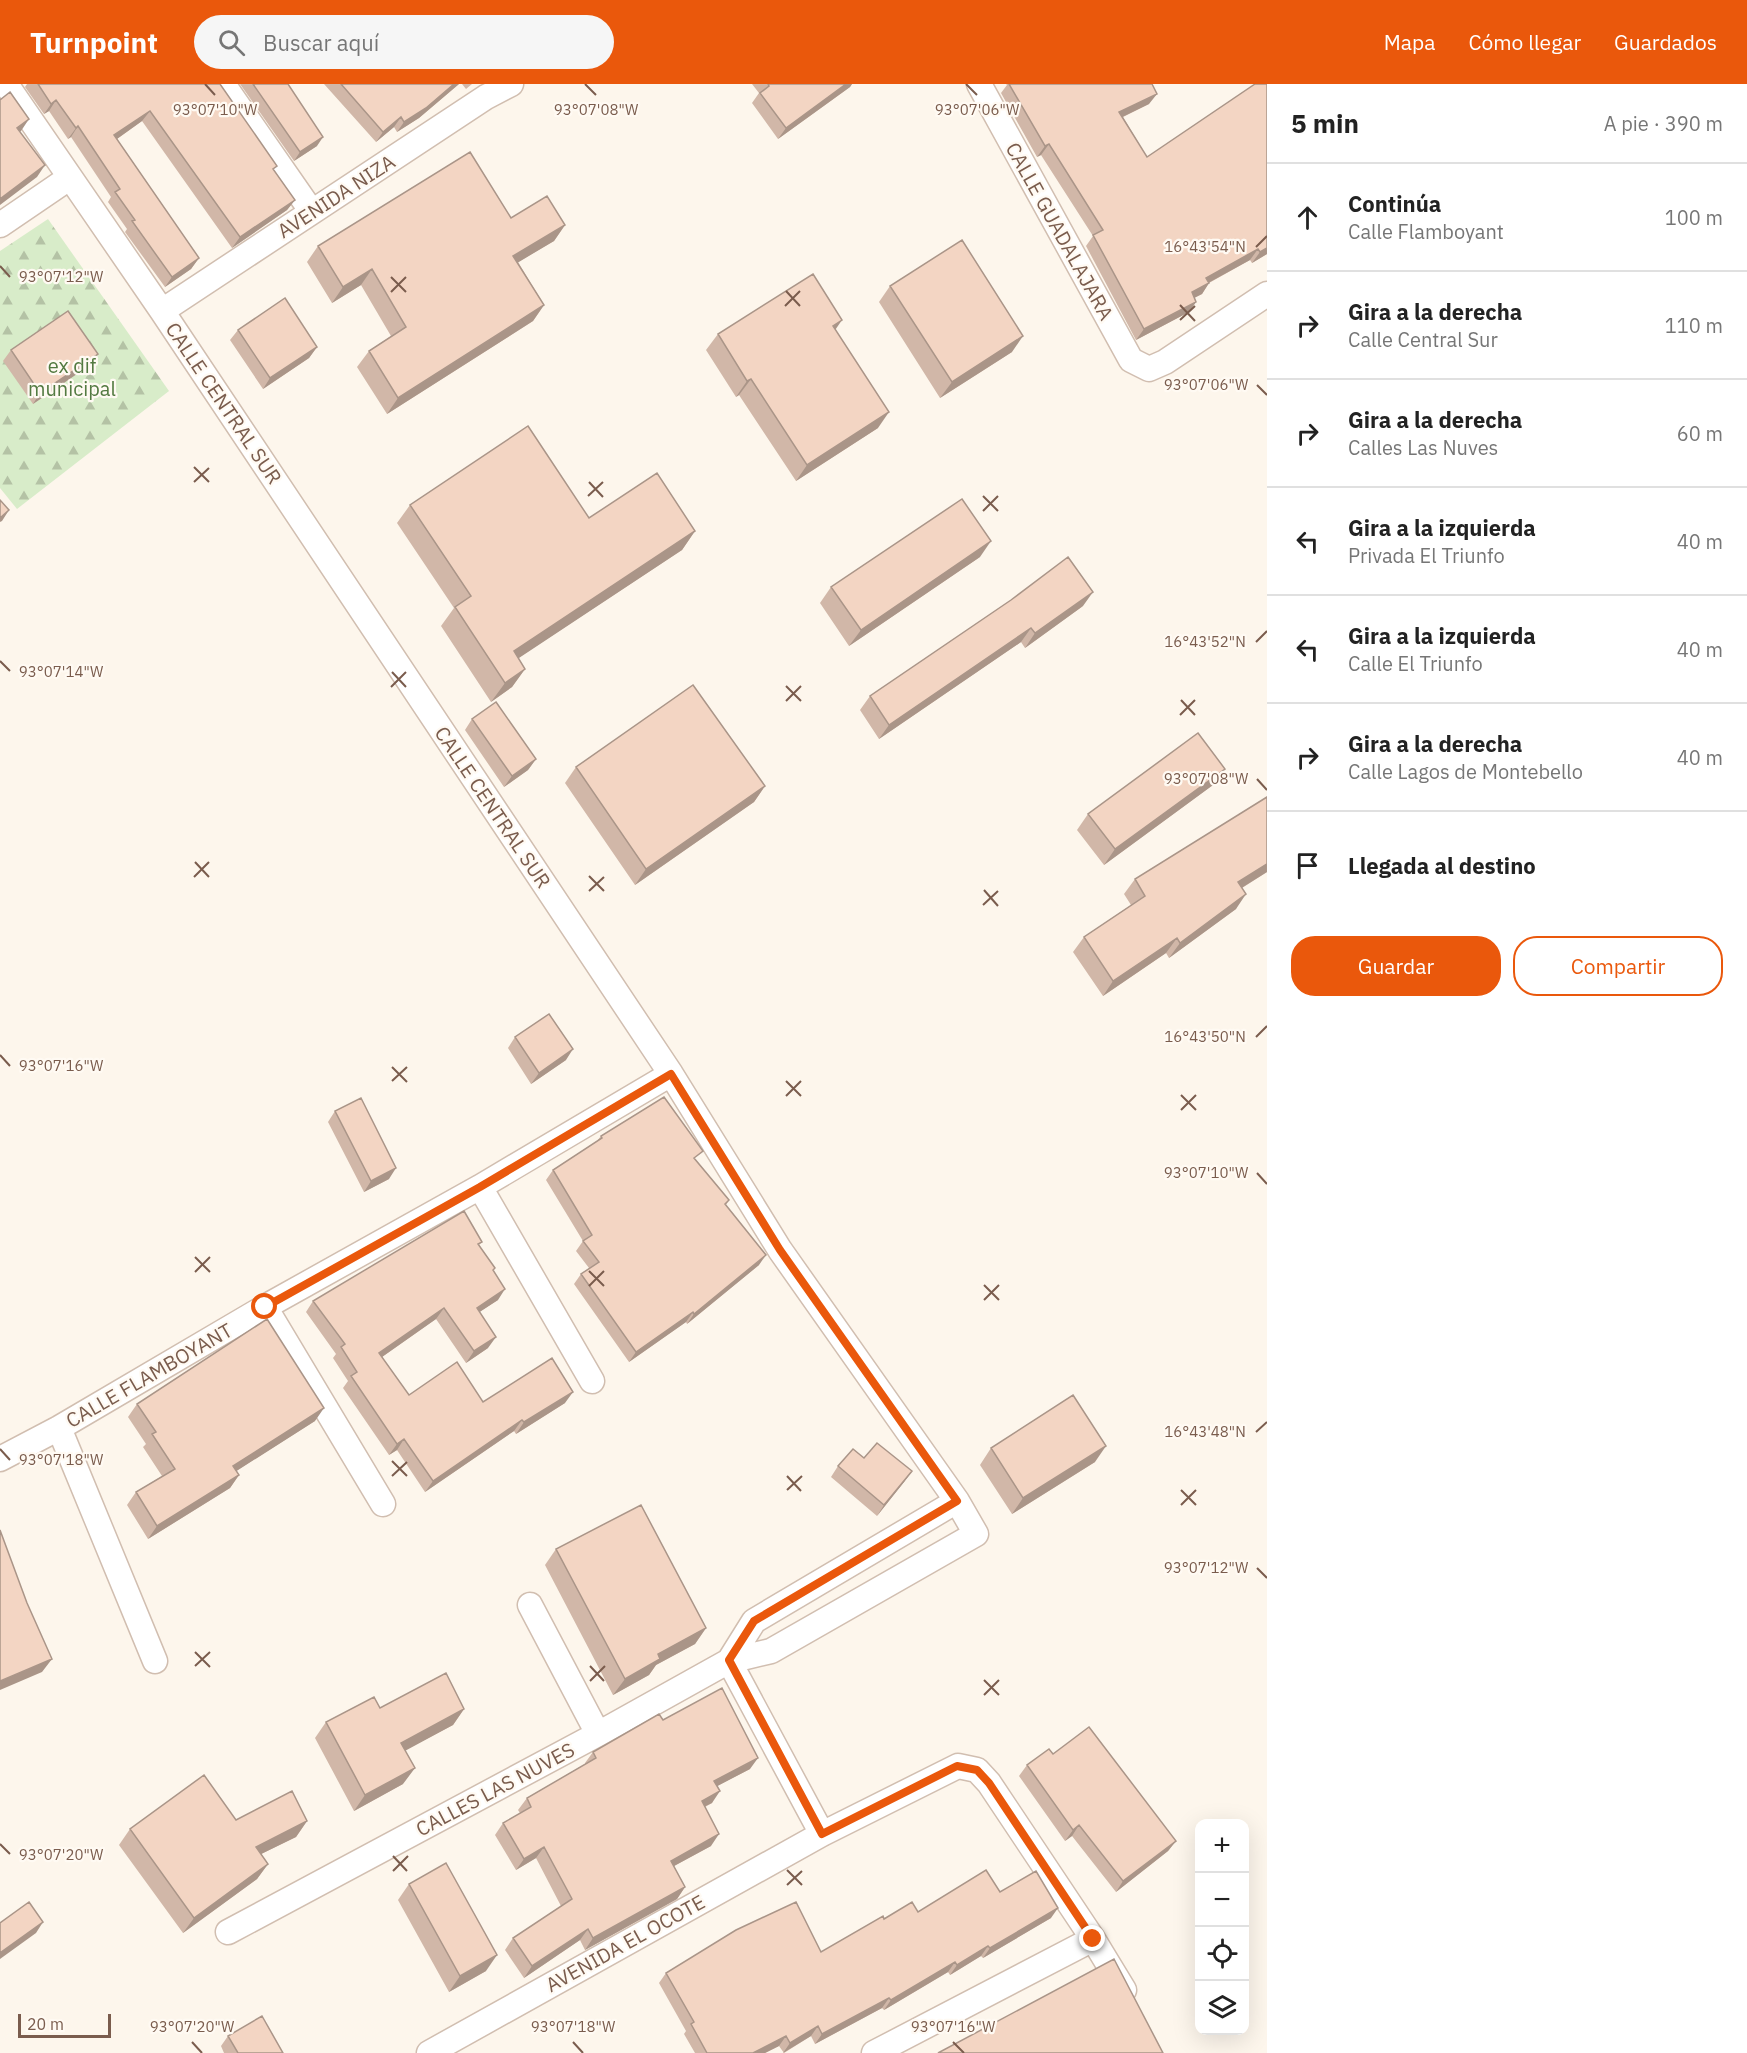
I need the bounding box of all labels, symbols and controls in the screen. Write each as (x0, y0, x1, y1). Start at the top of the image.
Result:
search box (194, 15, 614, 69)
text: Turnpoint (30, 24, 158, 61)
icon: search (215, 26, 248, 59)
text: Buscar aquí (263, 28, 379, 57)
text: Mapa (1384, 28, 1435, 56)
text: Cómo llegar (1468, 28, 1581, 56)
text: Guardados (1614, 28, 1717, 56)
text: 93°07'10"W (173, 100, 258, 119)
text: 93°07'08"W (554, 100, 639, 119)
text: 93°07'06"W (935, 100, 1020, 119)
text: 5 min (1291, 106, 1359, 140)
text: A pie · 390 m (1604, 110, 1723, 137)
street label: CALLE GUADALAJARA (1000, 137, 1120, 325)
street label: AVENIDA NIZA (272, 148, 400, 244)
text: Continúa (1348, 189, 1441, 218)
icon: ahead (1291, 201, 1324, 234)
text: 100 m (1665, 204, 1723, 231)
text: Calle Flamboyant (1348, 218, 1504, 245)
text: 16°43'54"N (1164, 237, 1246, 256)
text: 93°07'12"W (19, 267, 104, 286)
text: Gira a la derecha (1348, 297, 1522, 326)
icon: right (1291, 309, 1324, 342)
text: 110 m (1665, 312, 1723, 339)
street label: CALLE CENTRAL SUR (160, 317, 288, 489)
text: Calle Central Sur (1348, 326, 1498, 353)
park label: ex dif municipal (28, 352, 116, 402)
text: 93°07'06"W (1164, 375, 1249, 394)
text: Gira a la derecha (1348, 405, 1522, 434)
icon: right (1291, 417, 1324, 450)
text: 60 m (1677, 420, 1723, 447)
text: Calles Las Nuves (1348, 434, 1498, 461)
text: Gira a la izquierda (1348, 513, 1536, 542)
icon: left (1291, 525, 1324, 558)
text: 40 m (1677, 528, 1723, 555)
text: Privada El Triunfo (1348, 542, 1505, 569)
text: Gira a la izquierda (1348, 621, 1536, 650)
text: 16°43'52"N (1164, 632, 1246, 651)
icon: left (1291, 633, 1324, 666)
text: 40 m (1677, 636, 1723, 663)
text: Calle El Triunfo (1348, 650, 1483, 677)
text: 93°07'14"W (19, 662, 104, 681)
street label: CALLE CENTRAL SUR (429, 721, 557, 893)
text: Gira a la derecha (1348, 729, 1522, 758)
icon: right (1291, 741, 1324, 774)
text: 40 m (1677, 744, 1723, 771)
text: Calle Lagos de Montebello (1348, 758, 1583, 785)
text: 93°07'08"W (1164, 769, 1249, 788)
icon: arrive (1291, 849, 1324, 882)
text: Llegada al destino (1348, 851, 1536, 880)
button: Guardar (1291, 936, 1501, 996)
button: Compartir (1513, 936, 1723, 996)
text: 16°43'50"N (1164, 1027, 1246, 1046)
text: 93°07'16"W (19, 1056, 104, 1075)
text: 93°07'10"W (1164, 1163, 1249, 1182)
route start (251, 1293, 277, 1319)
street label: CALLE FLAMBOYANT (61, 1316, 237, 1434)
text: 16°43'48"N (1164, 1422, 1246, 1441)
text: 93°07'18"W (19, 1450, 104, 1469)
text: 93°07'12"W (1164, 1558, 1249, 1577)
street label: CALLES LAS NUVES (411, 1736, 579, 1842)
map controls (1195, 1819, 1249, 2035)
button: + (1195, 1819, 1249, 1873)
text: 93°07'20"W (19, 1845, 104, 1864)
button: − (1195, 1873, 1249, 1927)
street label: AVENIDA EL OCOTE (540, 1888, 710, 1998)
route end (1079, 1925, 1105, 1951)
button: locate (1195, 1927, 1249, 1981)
button: layers (1195, 1981, 1249, 2035)
scale bar (18, 2011, 111, 2038)
text: 20 m (27, 2014, 64, 2034)
text: 93°07'20"W (150, 2017, 235, 2036)
text: 93°07'18"W (531, 2017, 616, 2036)
text: 93°07'16"W (911, 2017, 996, 2036)

